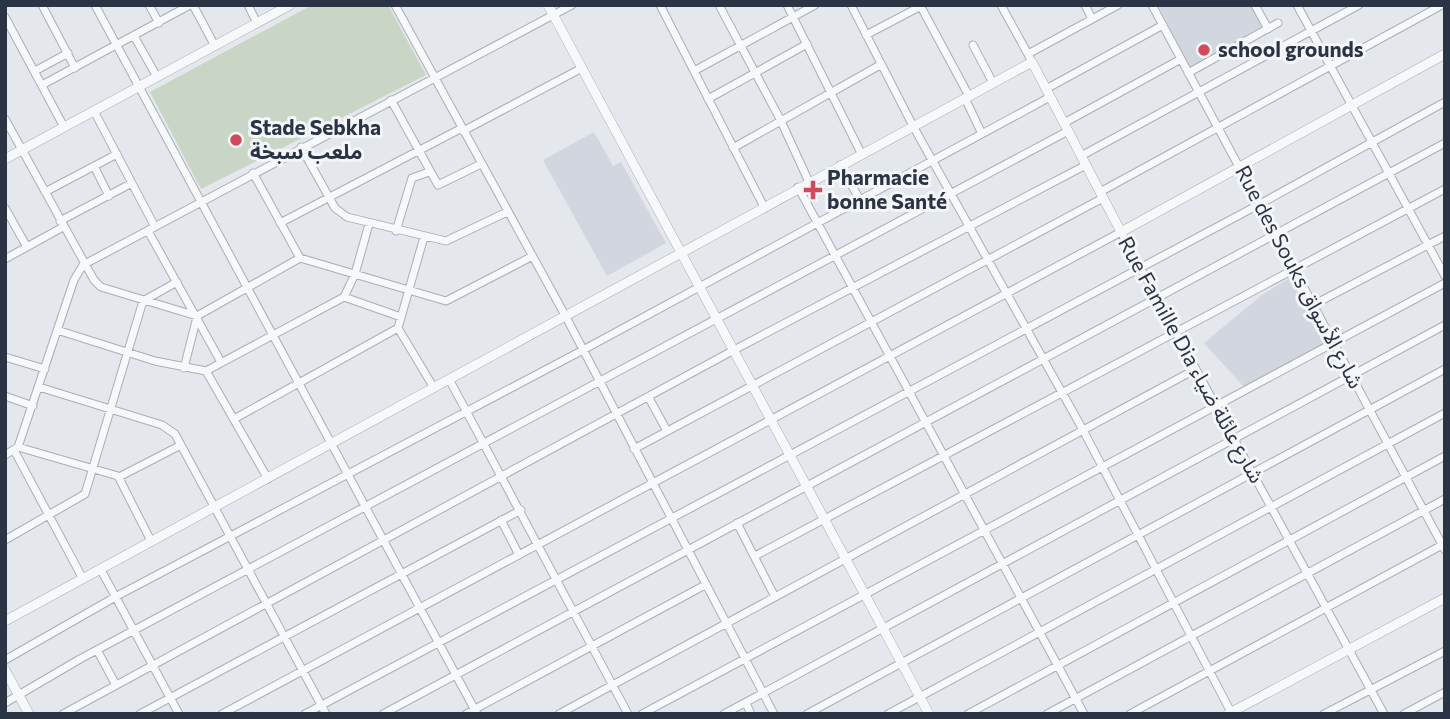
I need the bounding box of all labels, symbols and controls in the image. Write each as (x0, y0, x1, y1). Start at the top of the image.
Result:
place label: school grounds (1218, 36, 1364, 61)
marker: school grounds (1196, 42, 1212, 58)
place label: Stade Sebkha ملعب سبخة (250, 114, 381, 164)
marker: Stade Sebkha ملعب سبخة (228, 132, 244, 148)
street label: Rue des Souks شارع الأسواق (1227, 161, 1370, 394)
place label: Pharmacie bonne Santé (827, 164, 947, 213)
marker: Pharmacie bonne Santé (805, 182, 821, 198)
street label: Rue Famille Dia شارع عائلة ضياء (1110, 232, 1271, 489)

